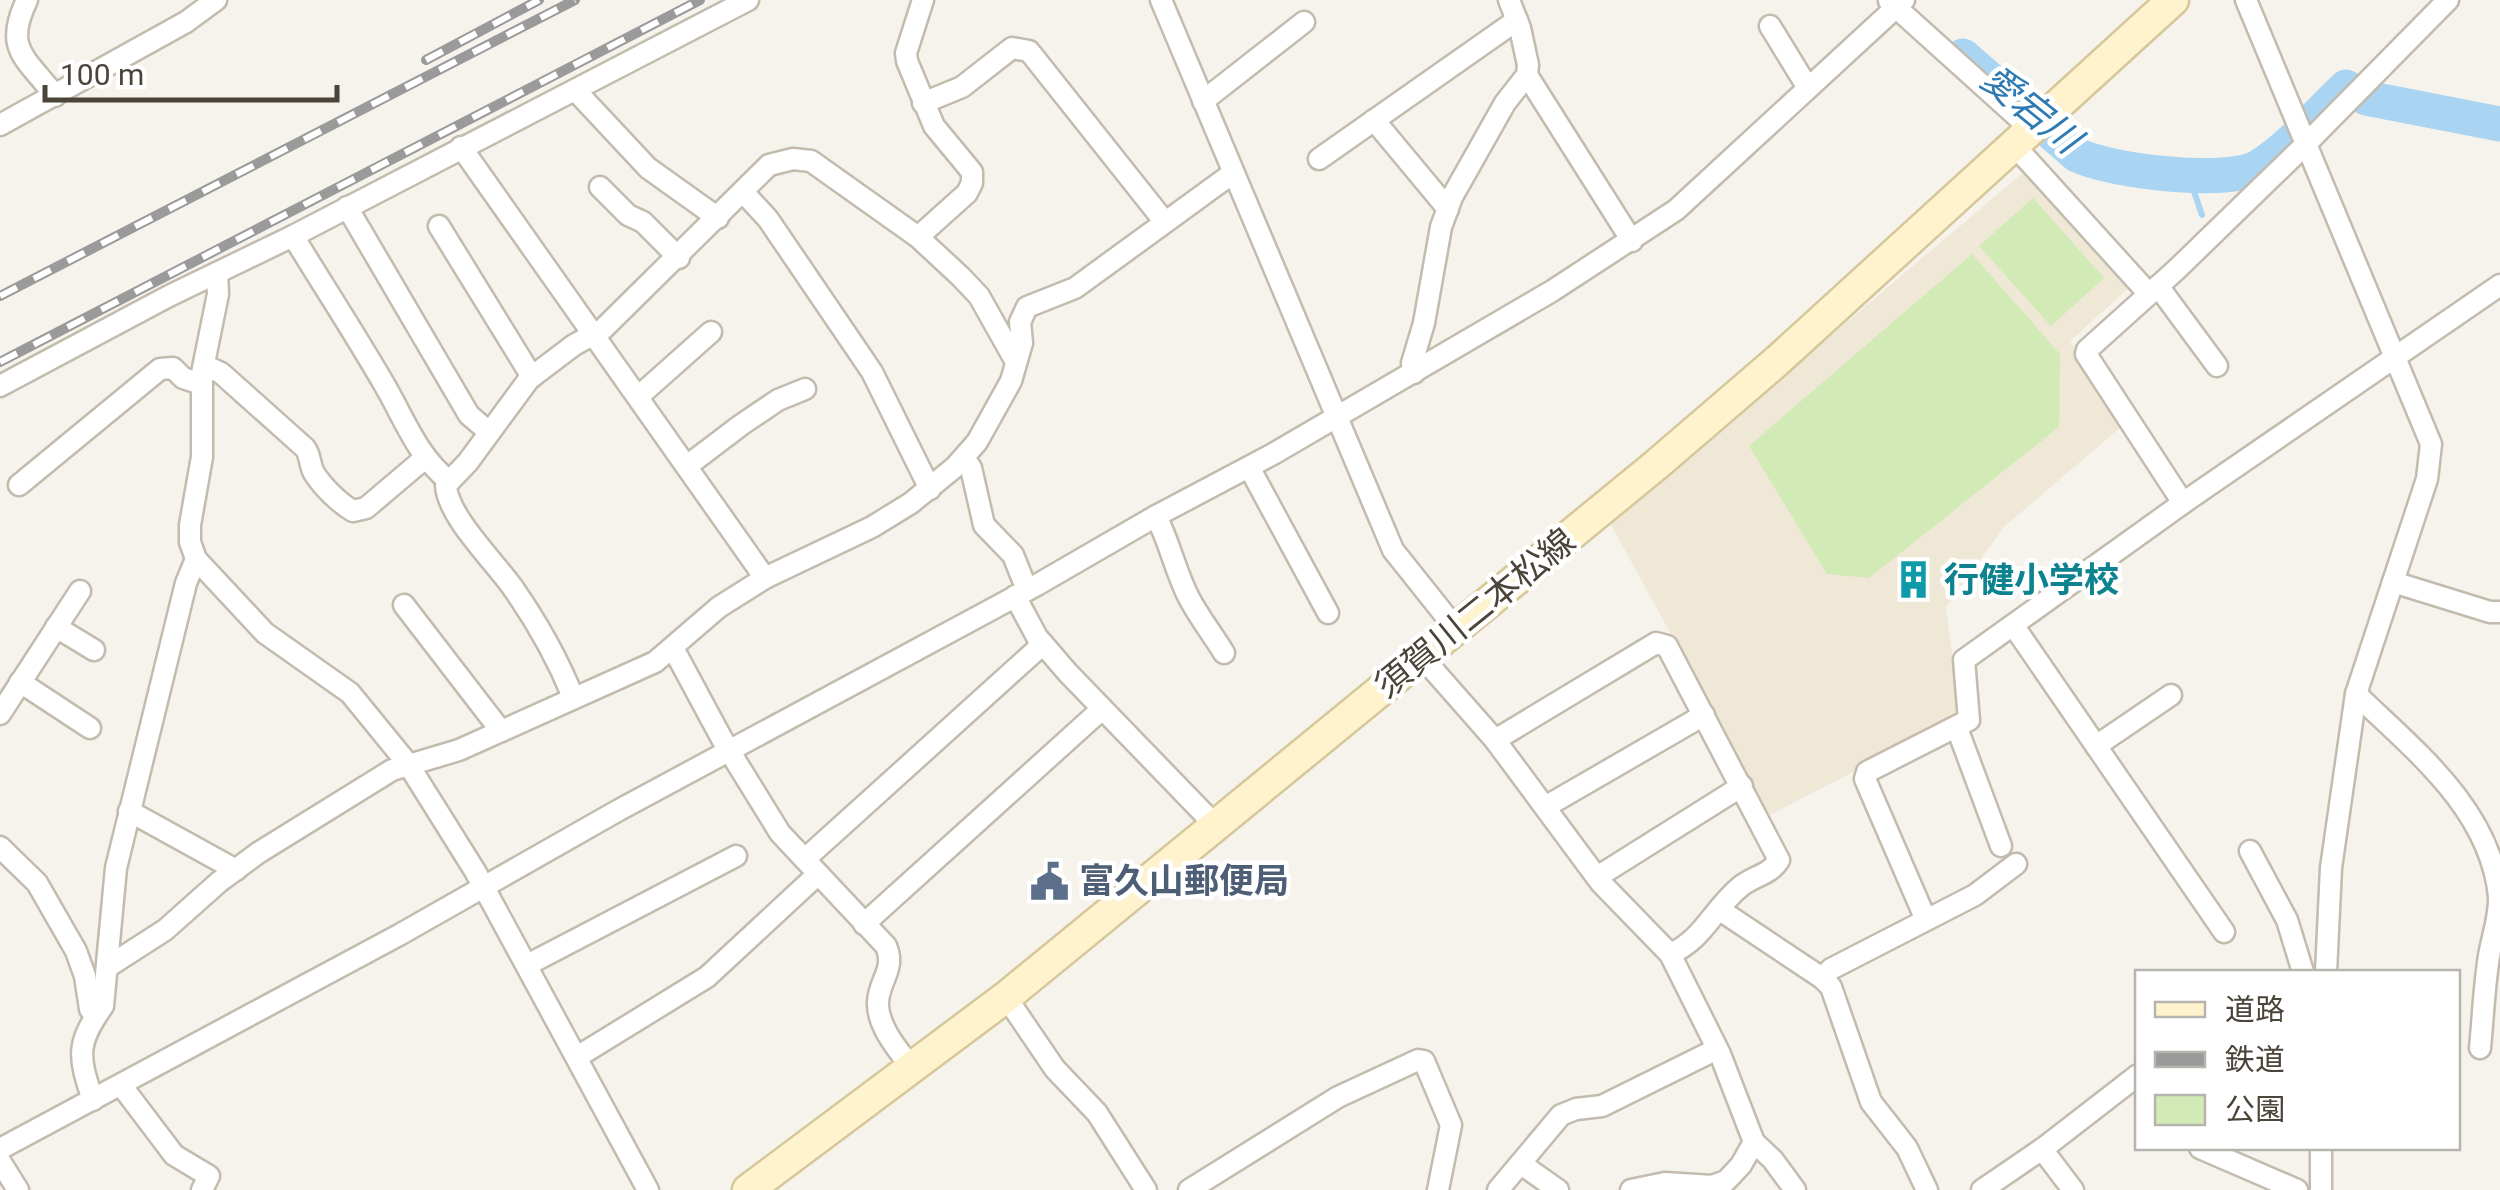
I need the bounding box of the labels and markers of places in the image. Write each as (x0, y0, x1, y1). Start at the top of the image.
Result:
building icon: 行健小学校 (1893, 559, 1935, 601)
place label: 行健小学校 (1944, 560, 2119, 601)
public building icon: 富久山郵便局 (1028, 860, 1070, 902)
place label: 富久山郵便局 (1079, 861, 1289, 902)

